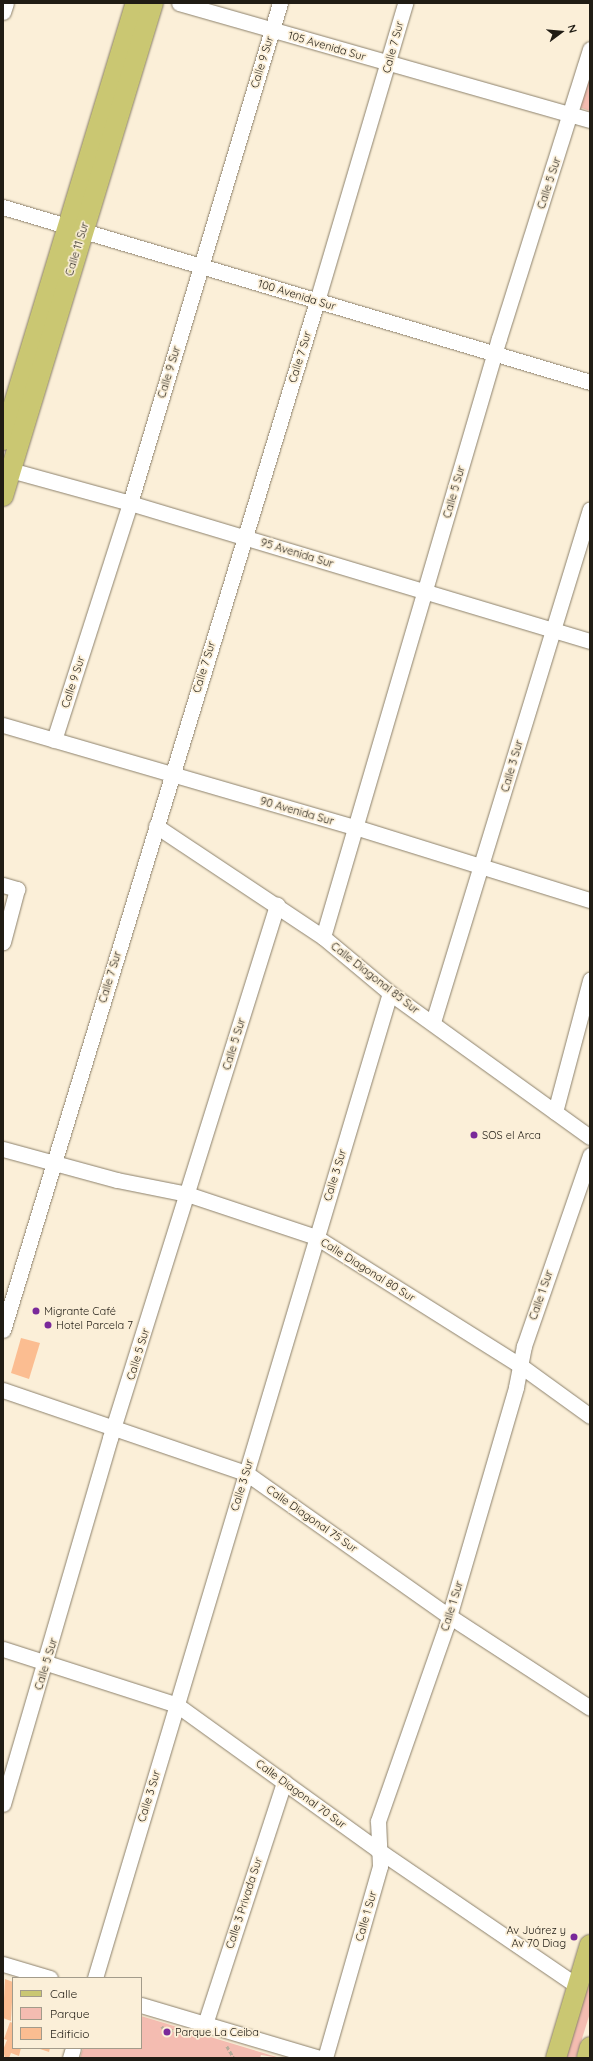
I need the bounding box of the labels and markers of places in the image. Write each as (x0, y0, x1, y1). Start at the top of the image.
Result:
place label: SOS el Arca (482, 1128, 541, 1142)
marker: SOS el Arca (469, 1130, 479, 1140)
place label: Migrante Café (44, 1304, 116, 1318)
marker: Migrante Café (31, 1306, 41, 1316)
place label: Hotel Parcela 7 (56, 1318, 133, 1332)
marker: Hotel Parcela 7 (43, 1320, 53, 1330)
place label: Av Juárez y Av 70 Diag (506, 1924, 566, 1950)
marker: Av Juárez y Av 70 Diag (569, 1932, 579, 1942)
place label: Parque La Ceiba (175, 2025, 259, 2039)
marker: Parque La Ceiba (162, 2027, 172, 2037)

